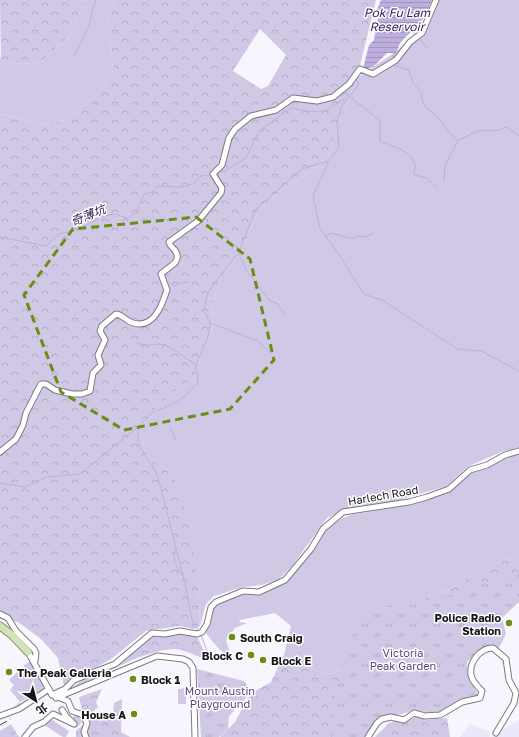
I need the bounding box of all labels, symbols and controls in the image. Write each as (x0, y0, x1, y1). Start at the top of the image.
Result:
water label: Pok Fu Lam Reservoir (364, 5, 432, 34)
water label: 奇薄坑 (68, 201, 109, 229)
street label: Harlech Road (347, 482, 419, 508)
place label: Police Radio Station (435, 611, 501, 637)
marker: Police Radio Station (504, 618, 514, 628)
place label: South Craig (240, 631, 303, 644)
marker: South Craig (227, 632, 237, 642)
park label: Victoria Peak Garden (370, 646, 436, 672)
place label: Block C (202, 649, 243, 662)
marker: Block C (246, 650, 256, 660)
place label: Block E (271, 654, 311, 667)
marker: Block E (258, 655, 268, 665)
place label: The Peak Galleria (17, 666, 111, 679)
marker: The Peak Galleria (4, 667, 14, 677)
place label: Block 1 (141, 673, 180, 686)
marker: Block 1 (128, 674, 138, 684)
north arrow (16, 681, 56, 721)
park label: Mount Austin Playground (185, 684, 255, 710)
text: 北 (34, 701, 50, 718)
place label: House A (81, 708, 126, 721)
marker: House A (129, 709, 139, 719)

